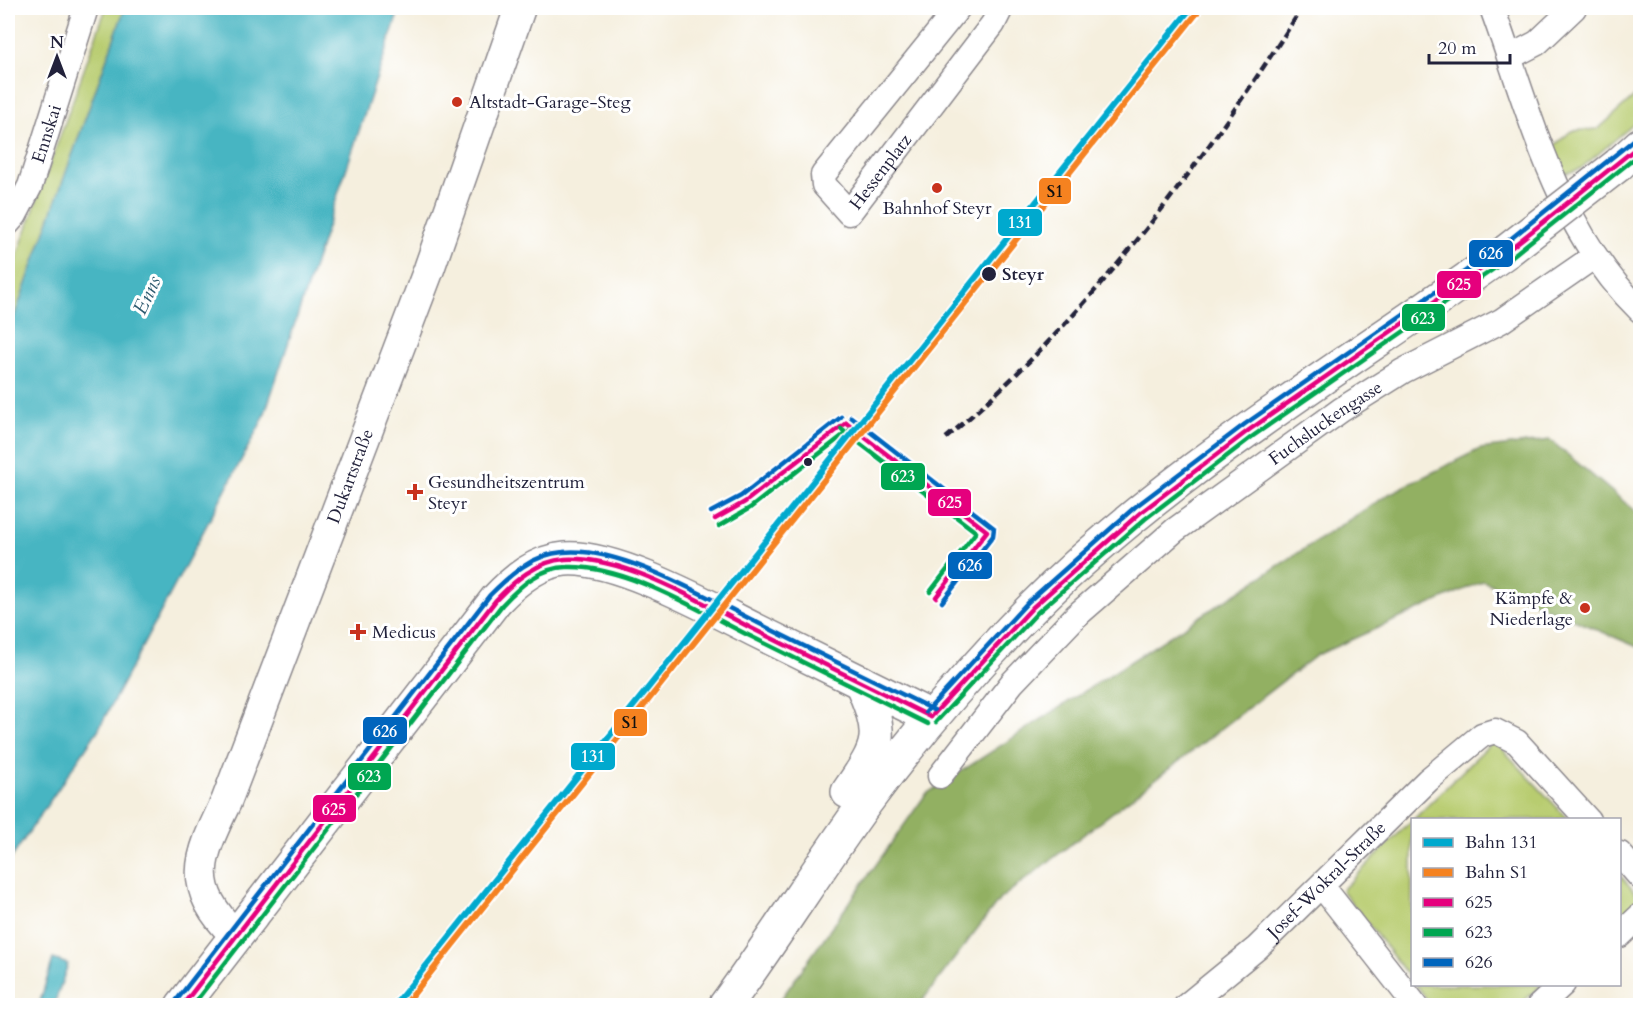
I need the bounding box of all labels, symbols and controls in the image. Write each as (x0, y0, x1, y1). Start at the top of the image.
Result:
north arrow (27, 27, 87, 87)
scale bar (1429, 27, 1510, 65)
text: N (50, 32, 64, 54)
text: 20 m (1438, 36, 1477, 61)
place label: Altstadt-Garage-Steg (469, 90, 631, 115)
marker: Altstadt-Garage-Steg (450, 95, 464, 109)
street label: Ennskai (25, 101, 67, 166)
street label: Hessenplatz (843, 129, 917, 215)
line badge: S1 (1038, 177, 1072, 205)
marker: Bahnhof Steyr (930, 181, 944, 195)
text: S1 (1047, 181, 1063, 203)
place label: Bahnhof Steyr (882, 196, 992, 221)
line badge: 131 (997, 208, 1043, 237)
text: 131 (1008, 212, 1032, 234)
line badge: 626 (1468, 239, 1514, 268)
text: 626 (1479, 243, 1503, 265)
place label: Steyr (1002, 262, 1045, 287)
marker: Steyr (980, 265, 998, 283)
line badge: 625 (1436, 270, 1482, 299)
water label: Enns (126, 271, 168, 319)
text: 625 (1447, 274, 1471, 296)
line badge: 623 (1401, 303, 1446, 332)
text: 623 (1411, 308, 1435, 330)
street label: Fuchsluckengasse (1263, 375, 1387, 471)
street label: Dukartstraße (321, 425, 379, 527)
unlabelled marker (802, 456, 814, 468)
line badge: 623 (880, 462, 926, 491)
text: 623 (891, 466, 915, 488)
place label: Gesundheitszentrum Steyr (428, 470, 586, 516)
marker: Gesundheitszentrum Steyr (406, 483, 424, 501)
line badge: 625 (927, 488, 972, 517)
text: 625 (938, 492, 962, 514)
line badge: 626 (947, 551, 993, 580)
text: 626 (958, 555, 982, 577)
place label: Kämpfe & Niederlage (1489, 586, 1574, 632)
marker: Kämpfe & Niederlage (1578, 601, 1592, 615)
place label: Medicus (372, 620, 436, 645)
marker: Medicus (349, 623, 367, 641)
line badge: S1 (613, 708, 648, 737)
text: S1 (622, 712, 638, 734)
line badge: 626 (362, 716, 408, 745)
text: 626 (373, 721, 397, 743)
line badge: 131 (570, 742, 616, 771)
text: 131 (581, 746, 605, 768)
line badge: 623 (347, 762, 392, 791)
text: 623 (357, 766, 381, 788)
line badge: 625 (312, 794, 357, 823)
text: 625 (322, 799, 346, 821)
street label: Josef-Wokral-Straße (1259, 816, 1391, 946)
legend (1411, 818, 1621, 986)
text: Bahn 131 (1465, 830, 1538, 855)
text: Bahn S1 (1465, 860, 1528, 885)
text: 625 (1465, 890, 1493, 915)
text: 623 (1465, 920, 1493, 945)
text: 626 (1465, 950, 1493, 975)

